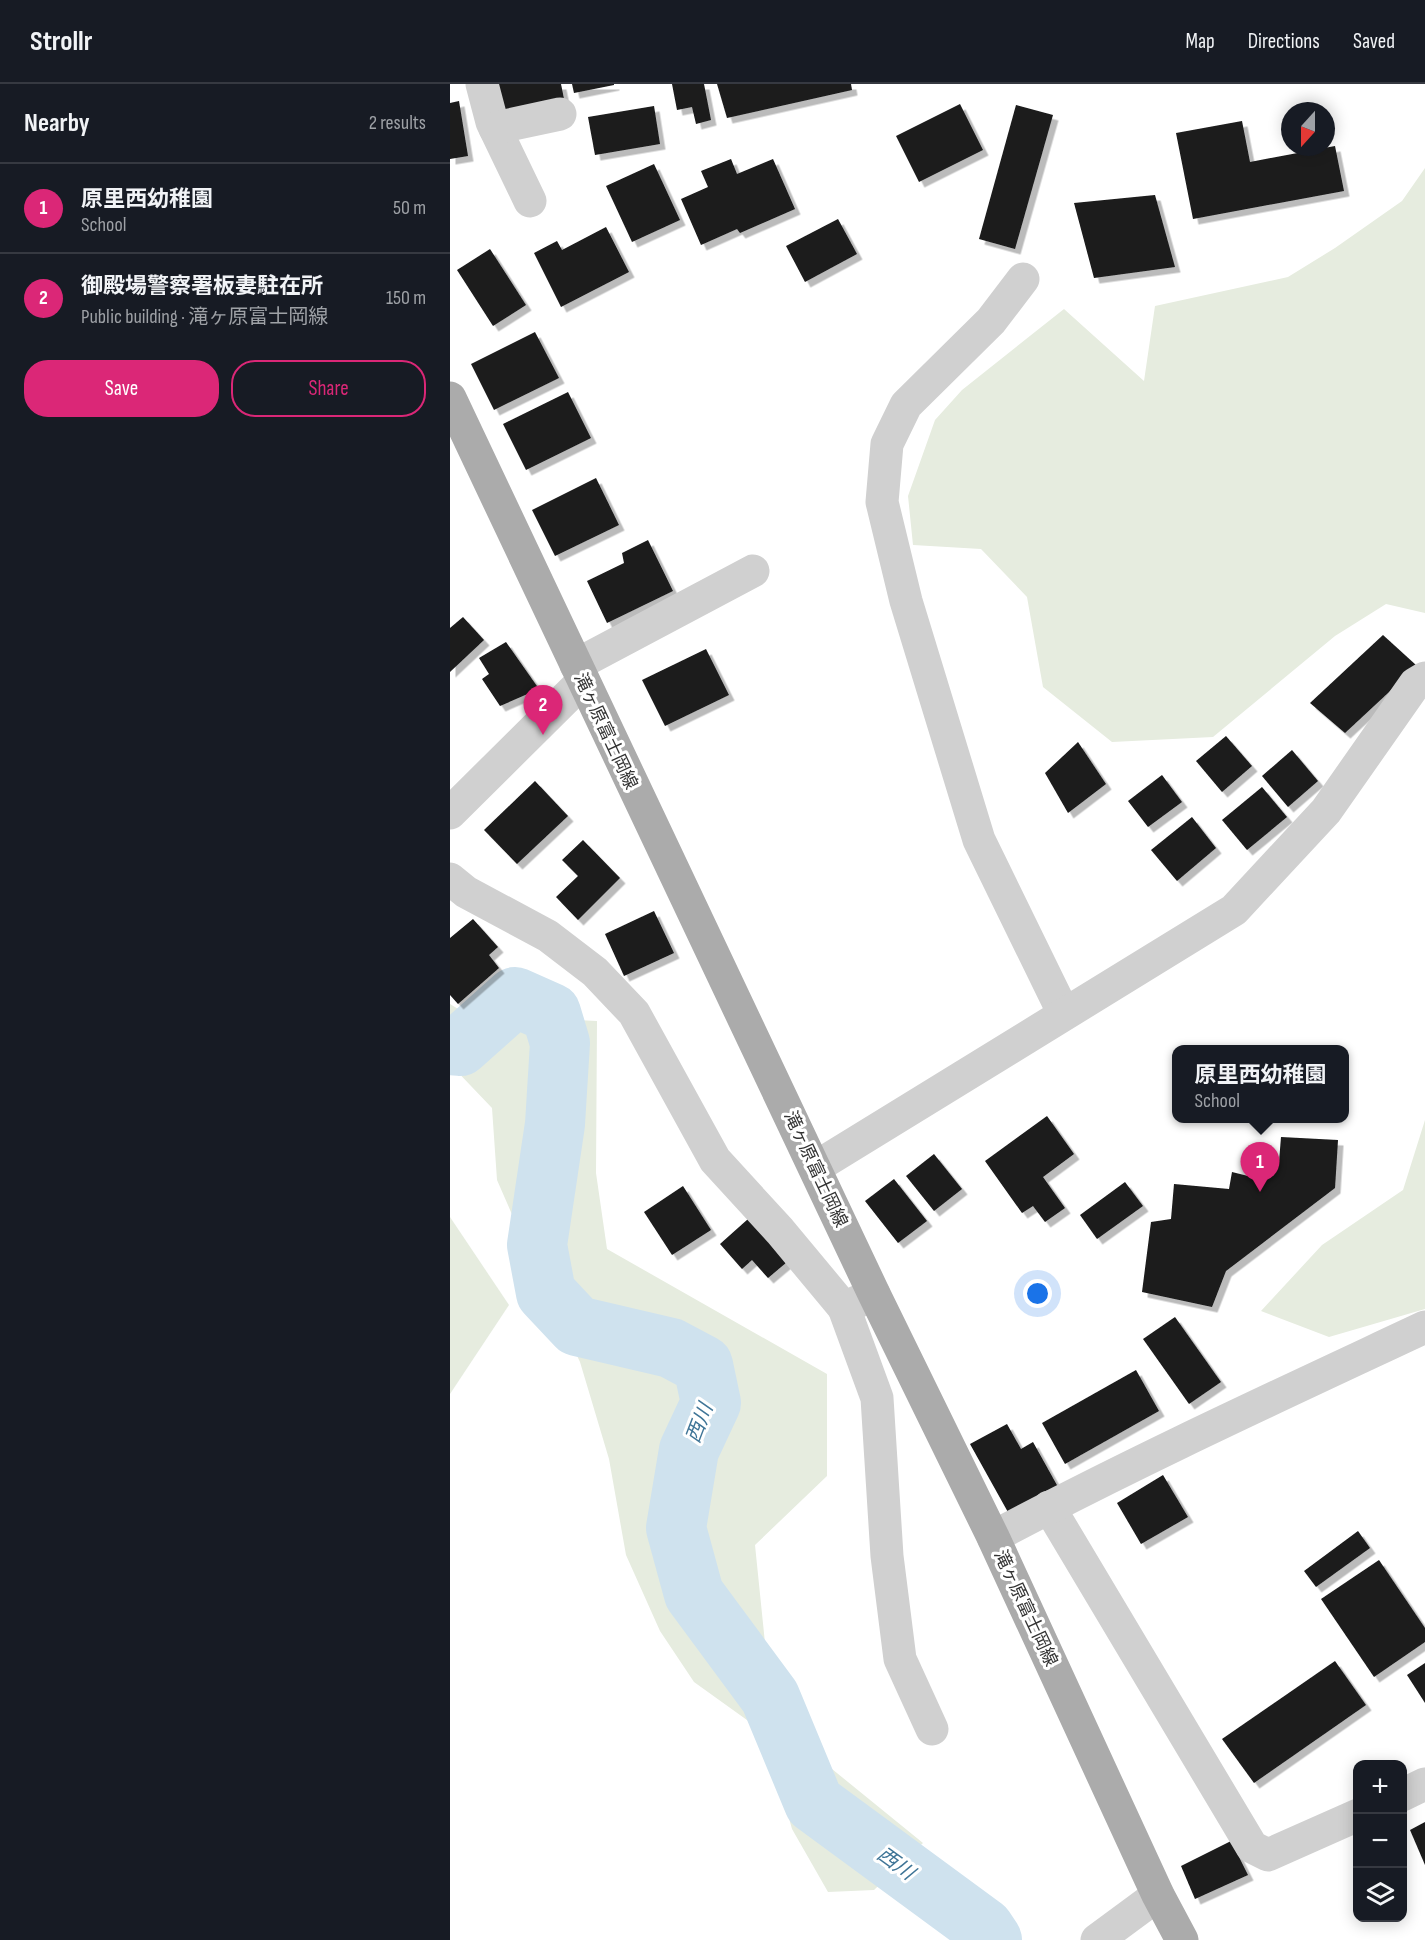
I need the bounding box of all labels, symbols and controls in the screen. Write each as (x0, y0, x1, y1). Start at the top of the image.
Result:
text: Strollr (30, 25, 92, 58)
text: Map (1185, 29, 1215, 54)
text: Directions (1248, 29, 1320, 54)
text: Saved (1353, 29, 1395, 54)
north arrow (1281, 102, 1335, 156)
text: Nearby (24, 108, 90, 139)
text: 2 results (369, 111, 426, 135)
text: 原里西幼稚園 (81, 186, 213, 213)
text: 1 (40, 196, 47, 220)
text: 50 m (393, 196, 426, 220)
text: School (81, 213, 126, 237)
text: 御殿場警察署板妻駐在所 (81, 273, 323, 300)
text: 2 (39, 286, 48, 310)
text: 150 m (386, 286, 426, 310)
text: Public building · 滝ヶ原富士岡線 (81, 305, 328, 329)
button: Save (24, 360, 219, 417)
button: Share (231, 360, 426, 417)
street label: 滝ヶ原富士岡線 (569, 670, 642, 793)
pin: 2 (524, 686, 562, 735)
popup (1172, 1045, 1349, 1123)
text: 原里西幼稚園 (1194, 1062, 1327, 1089)
text: School (1194, 1089, 1240, 1113)
street label: 滝ヶ原富士岡線 (779, 1108, 852, 1231)
pin: 1 (1240, 1142, 1280, 1192)
your location (1023, 1279, 1052, 1308)
water label: 西川 (682, 1399, 719, 1446)
street label: 滝ヶ原富士岡線 (989, 1547, 1062, 1670)
map controls (1353, 1760, 1407, 1922)
button: + (1353, 1760, 1407, 1814)
button: − (1353, 1814, 1407, 1868)
water label: 西川 (872, 1842, 920, 1886)
button: layers (1353, 1868, 1407, 1922)

